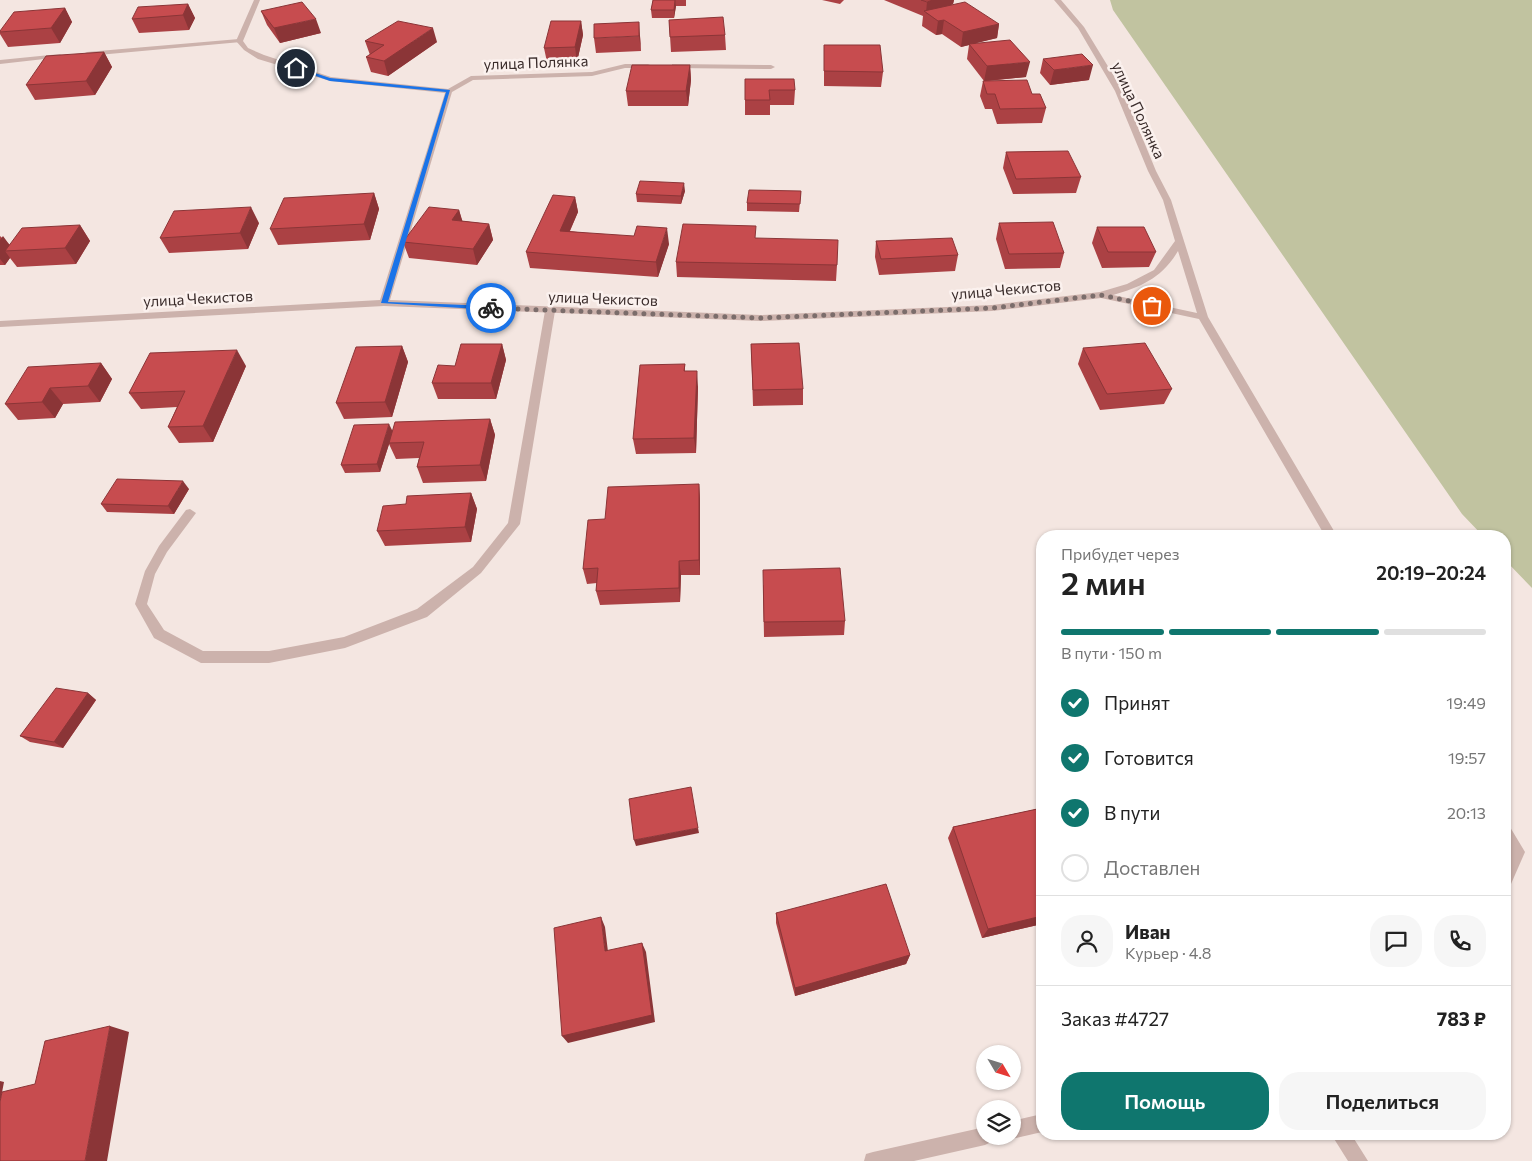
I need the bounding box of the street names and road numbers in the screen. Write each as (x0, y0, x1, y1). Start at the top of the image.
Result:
street label: улица Полянка (483, 51, 589, 73)
street label: улица Полянка (1109, 59, 1169, 161)
street label: улица Чекистов (950, 275, 1062, 303)
street label: улица Чекистов (143, 286, 253, 310)
street label: улица Чекистов (548, 287, 658, 309)

